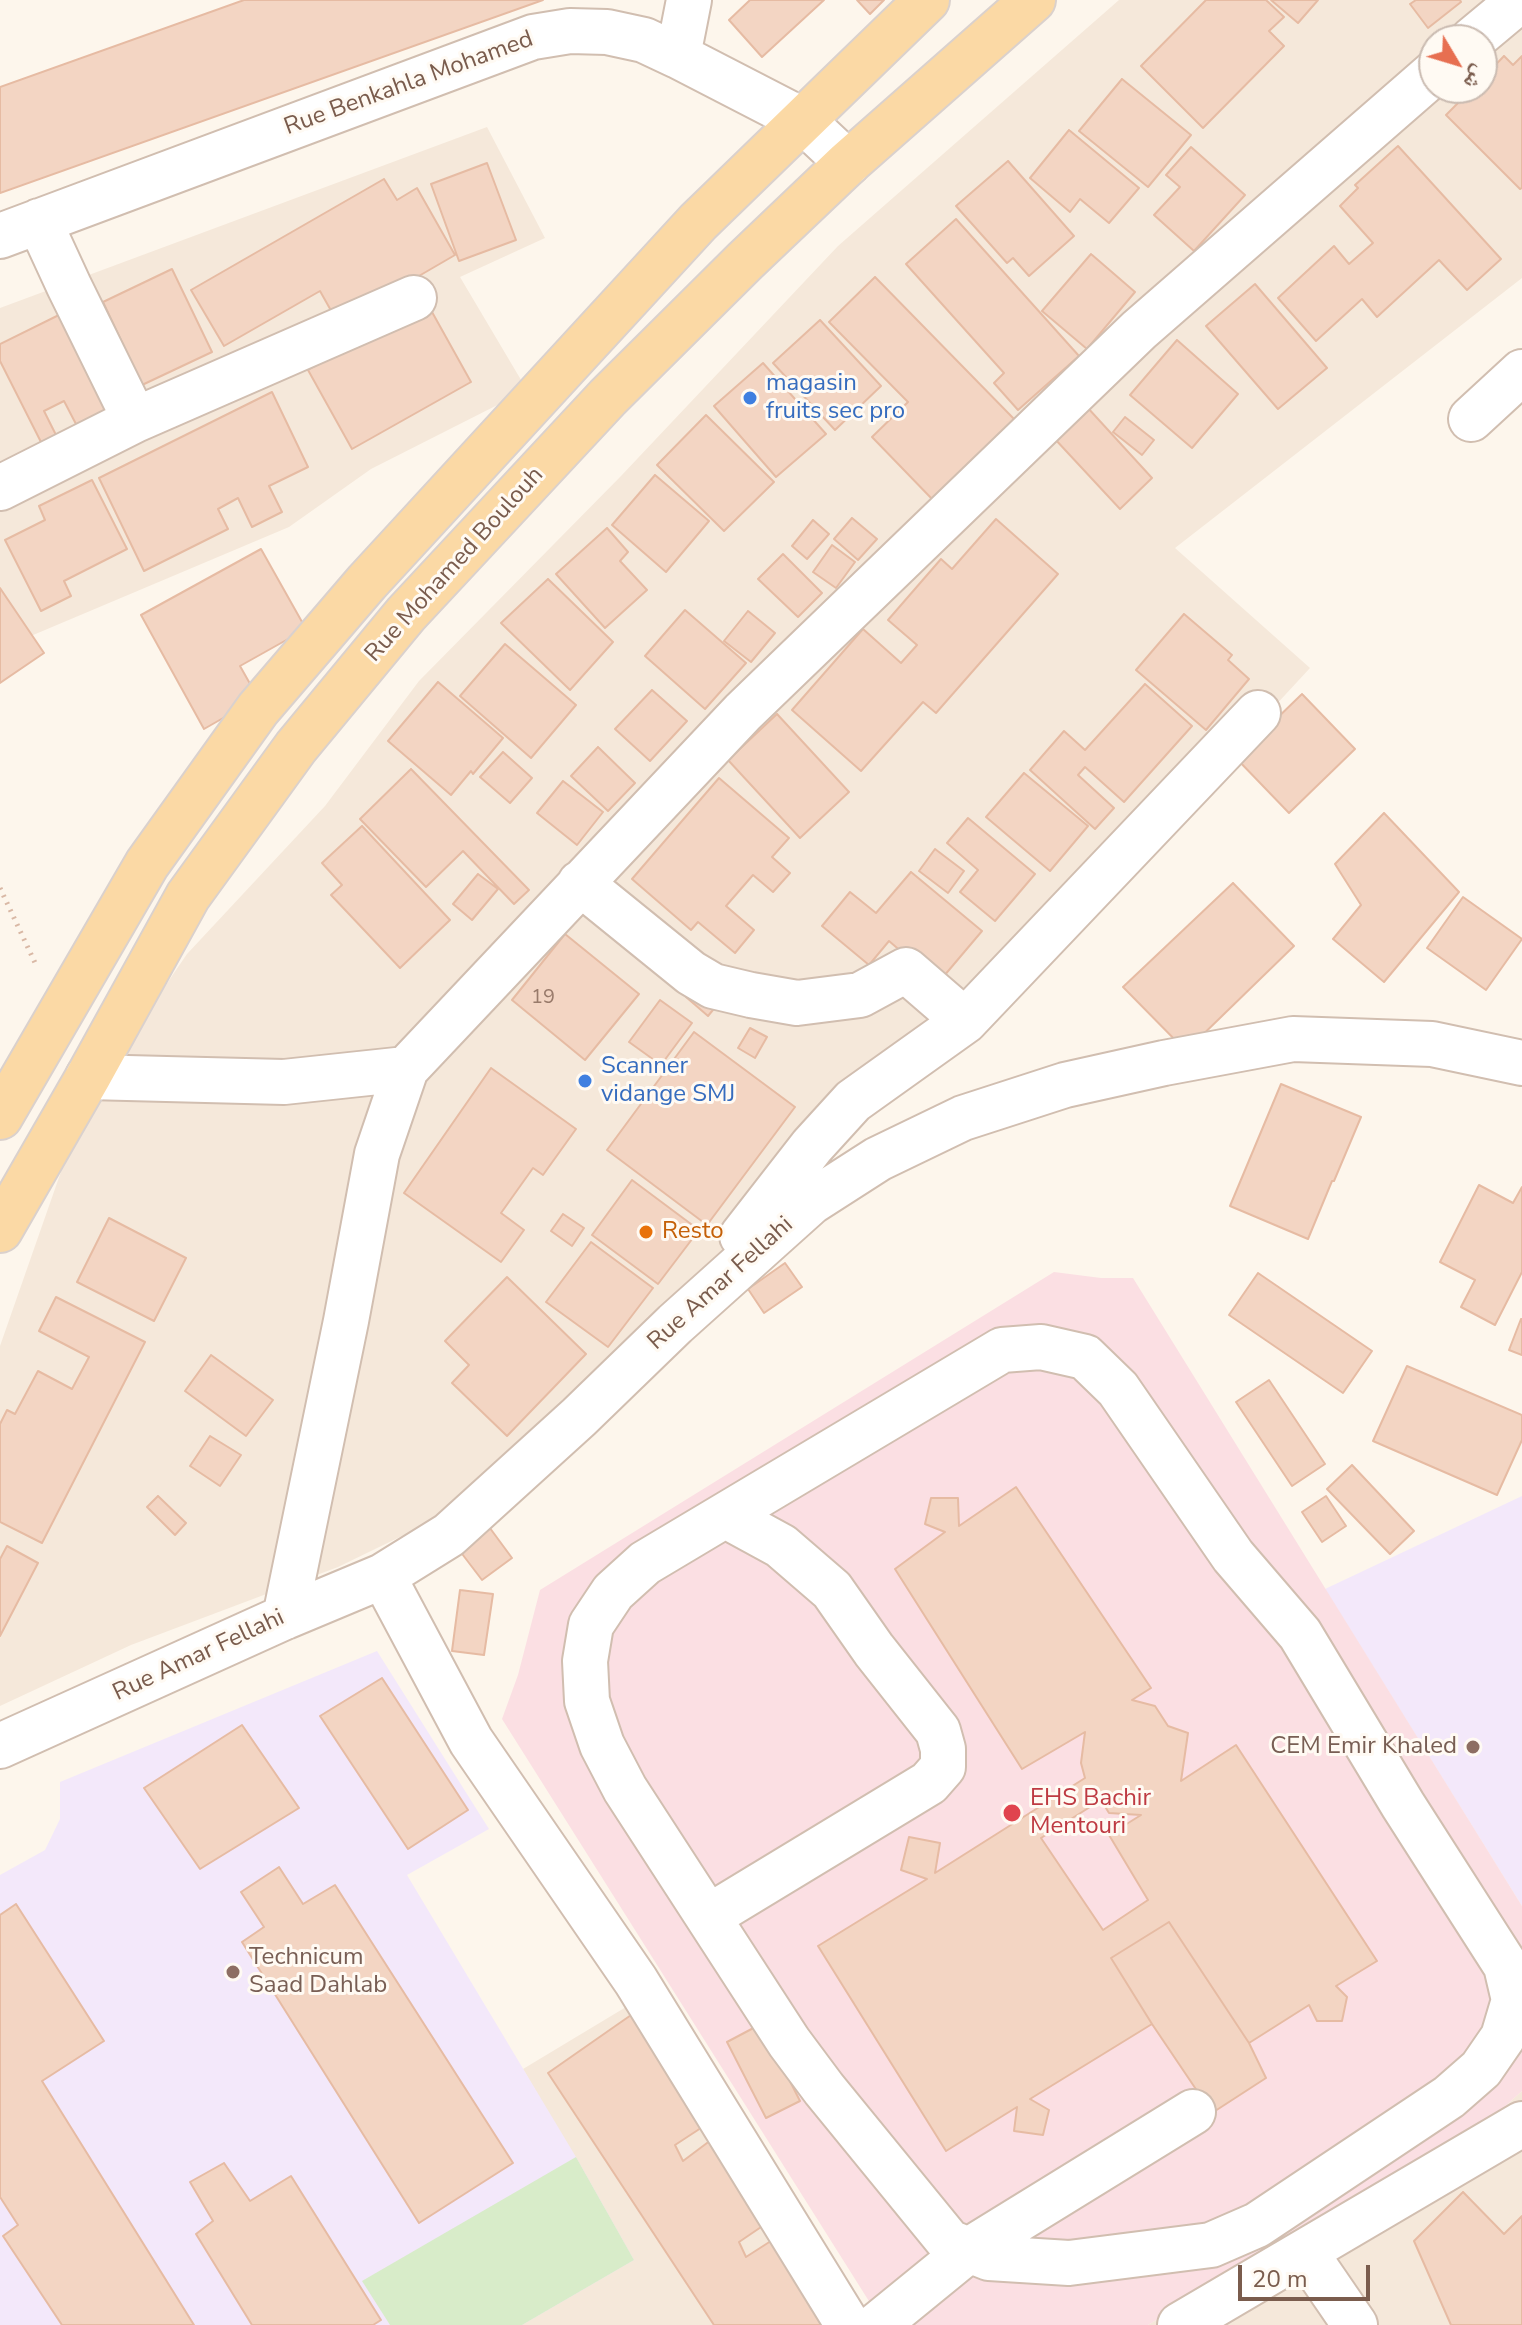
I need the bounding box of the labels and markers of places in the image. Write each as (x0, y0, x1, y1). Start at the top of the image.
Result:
place label: magasin fruits sec pro (766, 370, 905, 426)
marker: magasin fruits sec pro (741, 389, 759, 407)
place label: Scanner vidange SMJ (601, 1053, 735, 1109)
marker: Scanner vidange SMJ (576, 1072, 594, 1090)
place label: Resto (662, 1218, 724, 1246)
marker: Resto (637, 1223, 655, 1241)
place label: CEM Emir Khaled (1270, 1733, 1457, 1761)
marker: CEM Emir Khaled (1464, 1738, 1482, 1756)
place label: EHS Bachir Mentouri (1030, 1785, 1151, 1841)
marker: EHS Bachir Mentouri (1001, 1802, 1023, 1824)
place label: Technicum Saad Dahlab (249, 1944, 387, 2000)
marker: Technicum Saad Dahlab (224, 1963, 242, 1981)

